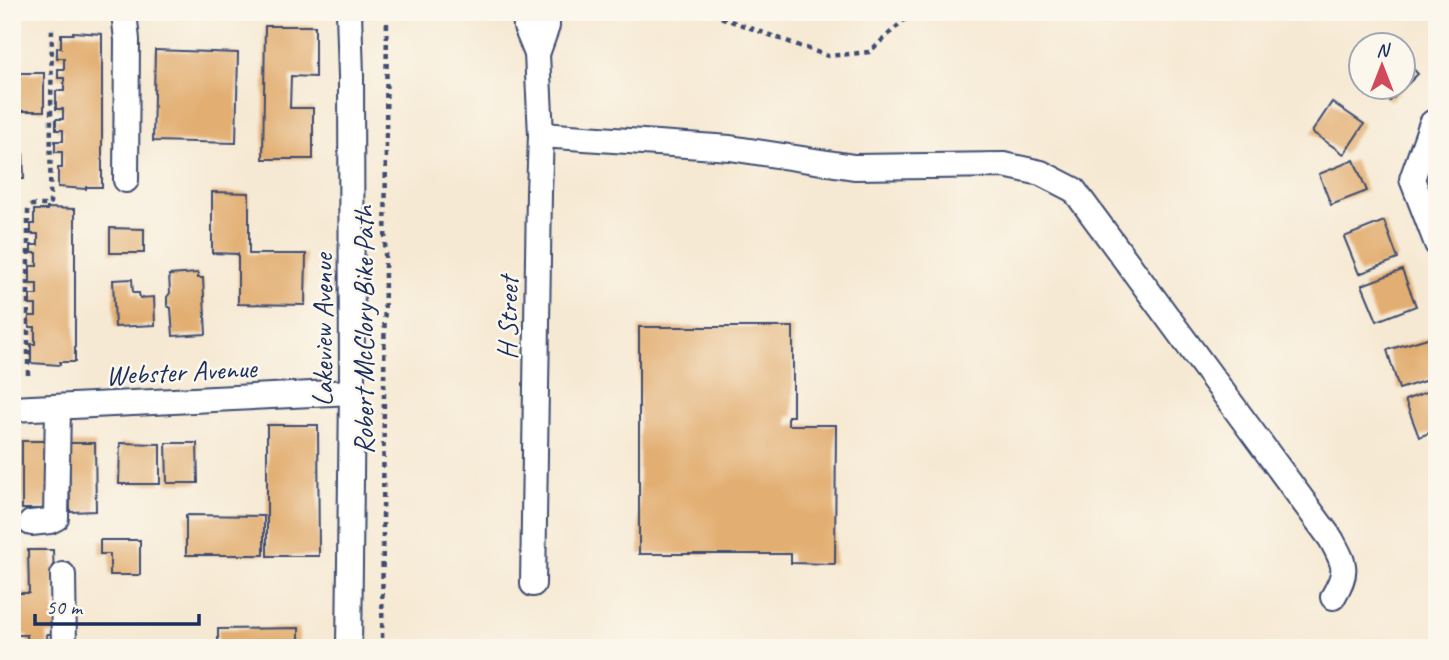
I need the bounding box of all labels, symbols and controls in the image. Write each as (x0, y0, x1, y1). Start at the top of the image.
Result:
north arrow (1348, 32, 1418, 102)
text: N (1376, 38, 1391, 62)
street label: Robert McClory Bike Path (346, 204, 381, 454)
street label: Lakeview Avenue (305, 252, 340, 406)
street label: H Street (489, 272, 526, 360)
street label: Webster Avenue (105, 350, 259, 393)
scale bar (35, 583, 200, 627)
text: 50 m (46, 594, 84, 620)

